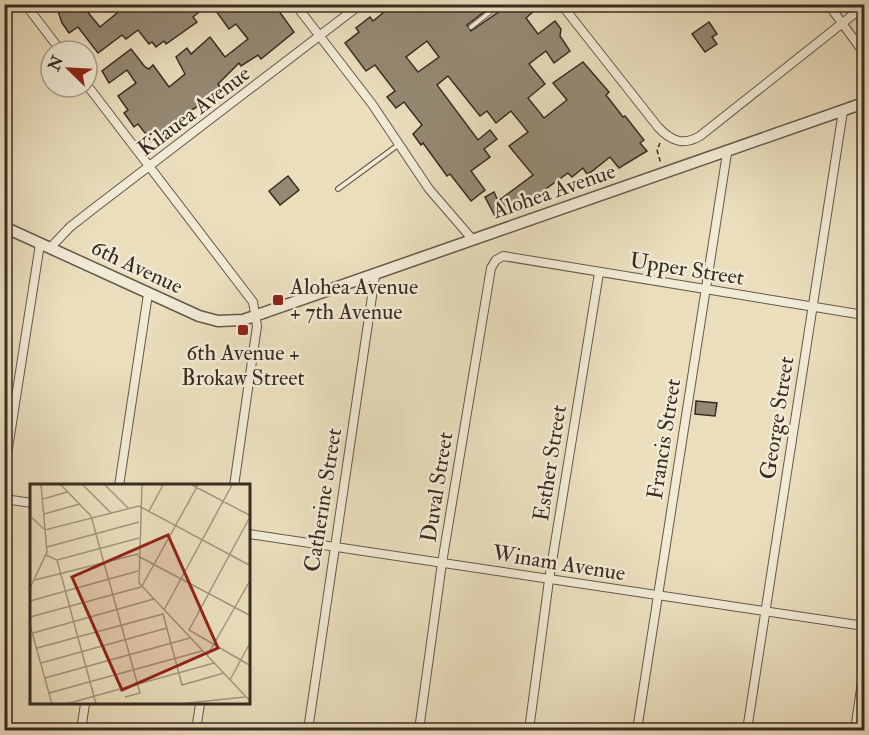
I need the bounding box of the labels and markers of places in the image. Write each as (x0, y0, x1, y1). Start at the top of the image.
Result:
place label: Alohea Avenue + 7th Avenue (289, 273, 418, 326)
marker: Alohea Avenue + 7th Avenue (271, 293, 285, 307)
marker: 6th Avenue + Brokaw Street (236, 323, 250, 337)
place label: 6th Avenue + Brokaw Street (181, 339, 305, 392)

